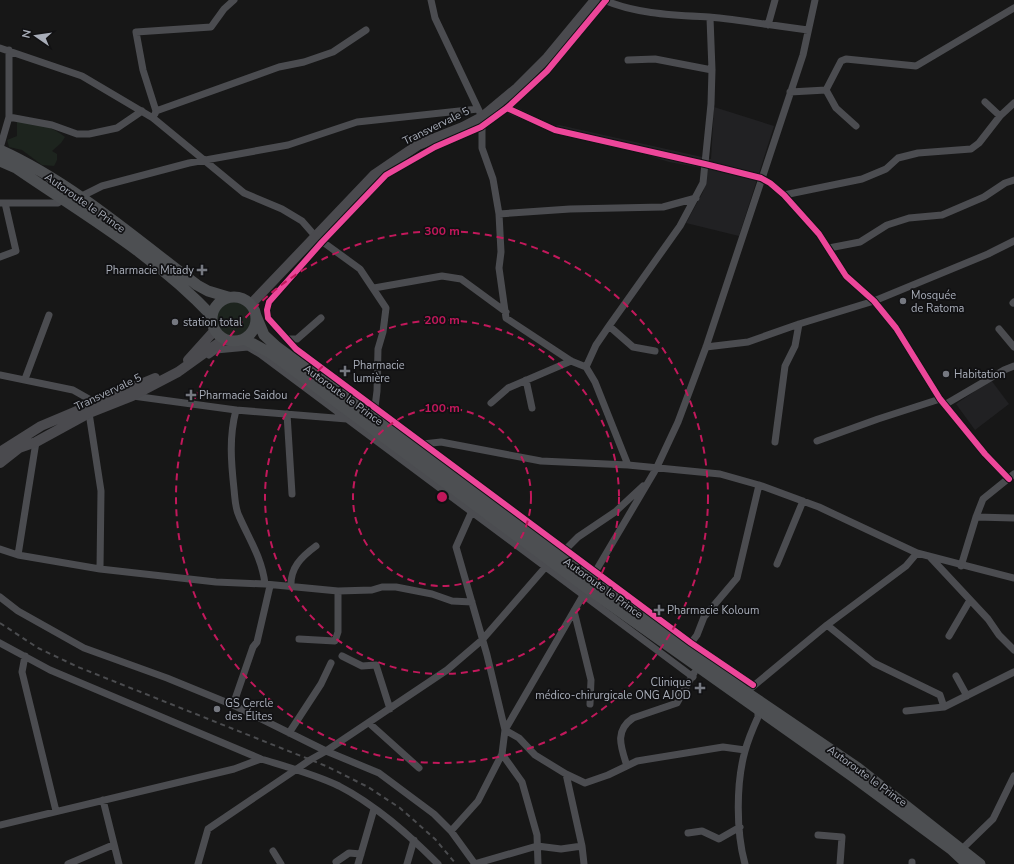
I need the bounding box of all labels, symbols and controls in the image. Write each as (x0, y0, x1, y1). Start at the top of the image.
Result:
north arrow (16, 16, 56, 56)
text: N (19, 28, 35, 40)
street label: Transvervale 5 (400, 103, 472, 149)
street label: Autoroute le Prince (42, 170, 128, 236)
text: 300 m (424, 223, 460, 239)
place label: Pharmacie Mitady (106, 263, 194, 278)
marker: Pharmacie Mitady (197, 265, 207, 275)
place label: Mosquée de Ratoma (911, 288, 965, 316)
marker: Mosquée de Ratoma (898, 296, 908, 306)
text: 200 m (424, 312, 460, 328)
place label: station total (183, 315, 243, 330)
marker: station total (170, 317, 180, 327)
place label: Pharmacie lumière (353, 358, 405, 386)
street label: Autoroute le Prince (300, 361, 386, 429)
marker: Pharmacie lumière (340, 366, 350, 376)
place label: Habitation (954, 367, 1006, 382)
marker: Habitation (941, 369, 951, 379)
street label: Transvervale 5 (72, 370, 144, 414)
place label: Pharmacie Saidou (199, 388, 287, 403)
marker: Pharmacie Saidou (186, 390, 196, 400)
text: 100 m (424, 400, 460, 416)
centre of rings (435, 490, 449, 504)
street label: Autoroute le Prince (560, 554, 646, 622)
place label: Pharmacie Koloum (667, 603, 759, 618)
marker: Pharmacie Koloum (654, 605, 664, 615)
place label: Clinique médico-chirurgicale ONG AJOD (535, 675, 691, 703)
marker: Clinique médico-chirurgicale ONG AJOD (694, 682, 706, 694)
place label: GS Cercle des Élites (225, 696, 274, 724)
marker: GS Cercle des Élites (212, 704, 222, 714)
street label: Autoroute le Prince (824, 742, 910, 810)

